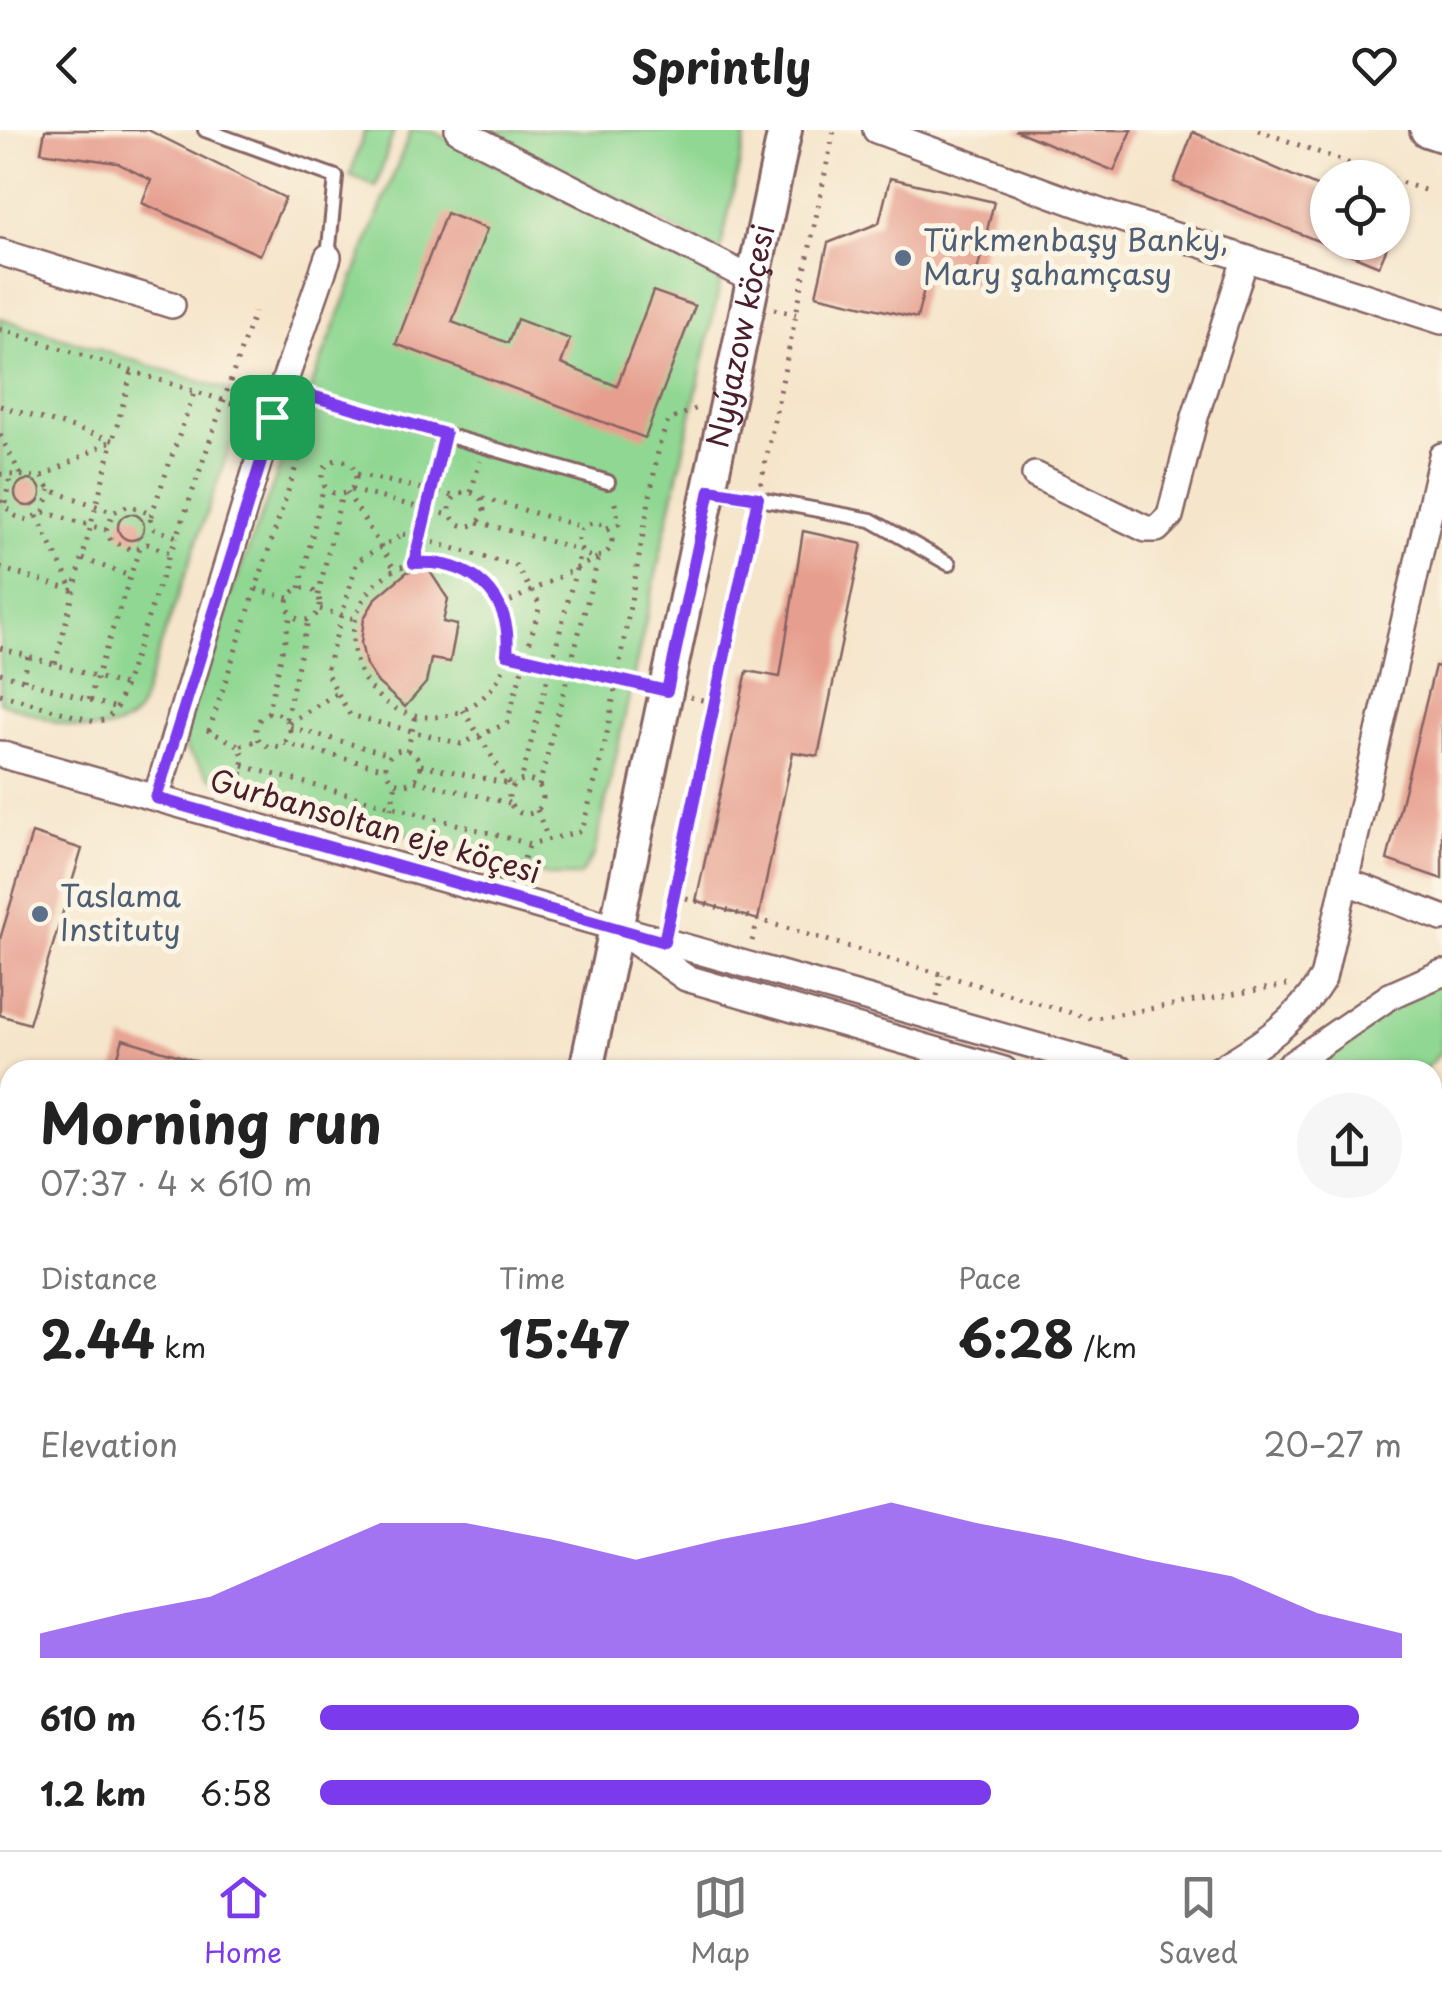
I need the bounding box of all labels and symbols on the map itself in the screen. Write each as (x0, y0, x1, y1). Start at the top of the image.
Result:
place label: Türkmenbaşy Banky, Mary şahamçasy (923, 216, 1228, 295)
street label: Nyýazow köçesi (693, 220, 784, 452)
marker: Türkmenbaşy Banky, Mary şahamçasy (892, 247, 914, 269)
pin (230, 375, 315, 460)
street label: Gurbansoltan eje köçesi (205, 756, 546, 893)
place label: Taslama Instituty (60, 872, 181, 951)
marker: Taslama Instituty (29, 903, 51, 925)

